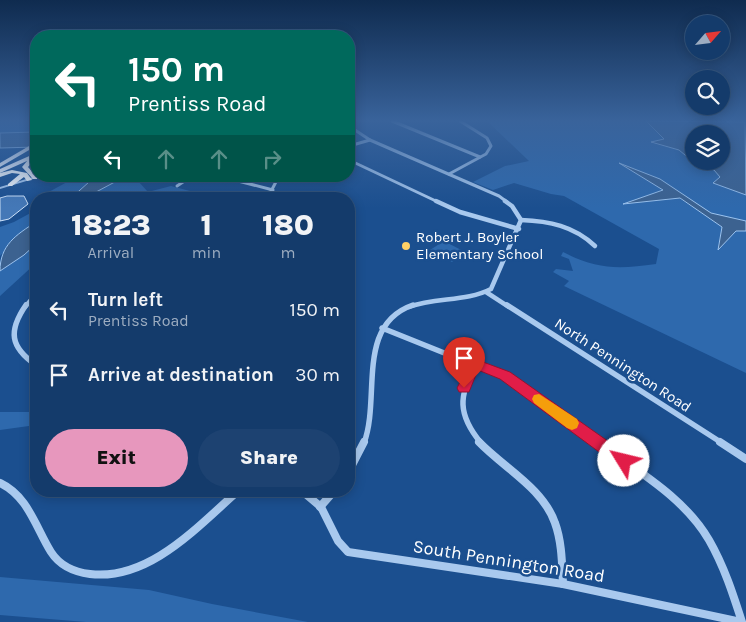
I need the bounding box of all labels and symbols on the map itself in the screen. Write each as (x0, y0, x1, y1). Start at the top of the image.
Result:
north arrow (685, 15, 730, 60)
place label: Robert J. Boyler Elementary School (416, 228, 543, 263)
marker: Robert J. Boyler Elementary School (400, 240, 412, 252)
street label: North Pennington Road (551, 314, 695, 416)
pin (443, 337, 485, 388)
position arrow (597, 434, 649, 486)
street label: South Pennington Road (411, 535, 607, 587)

